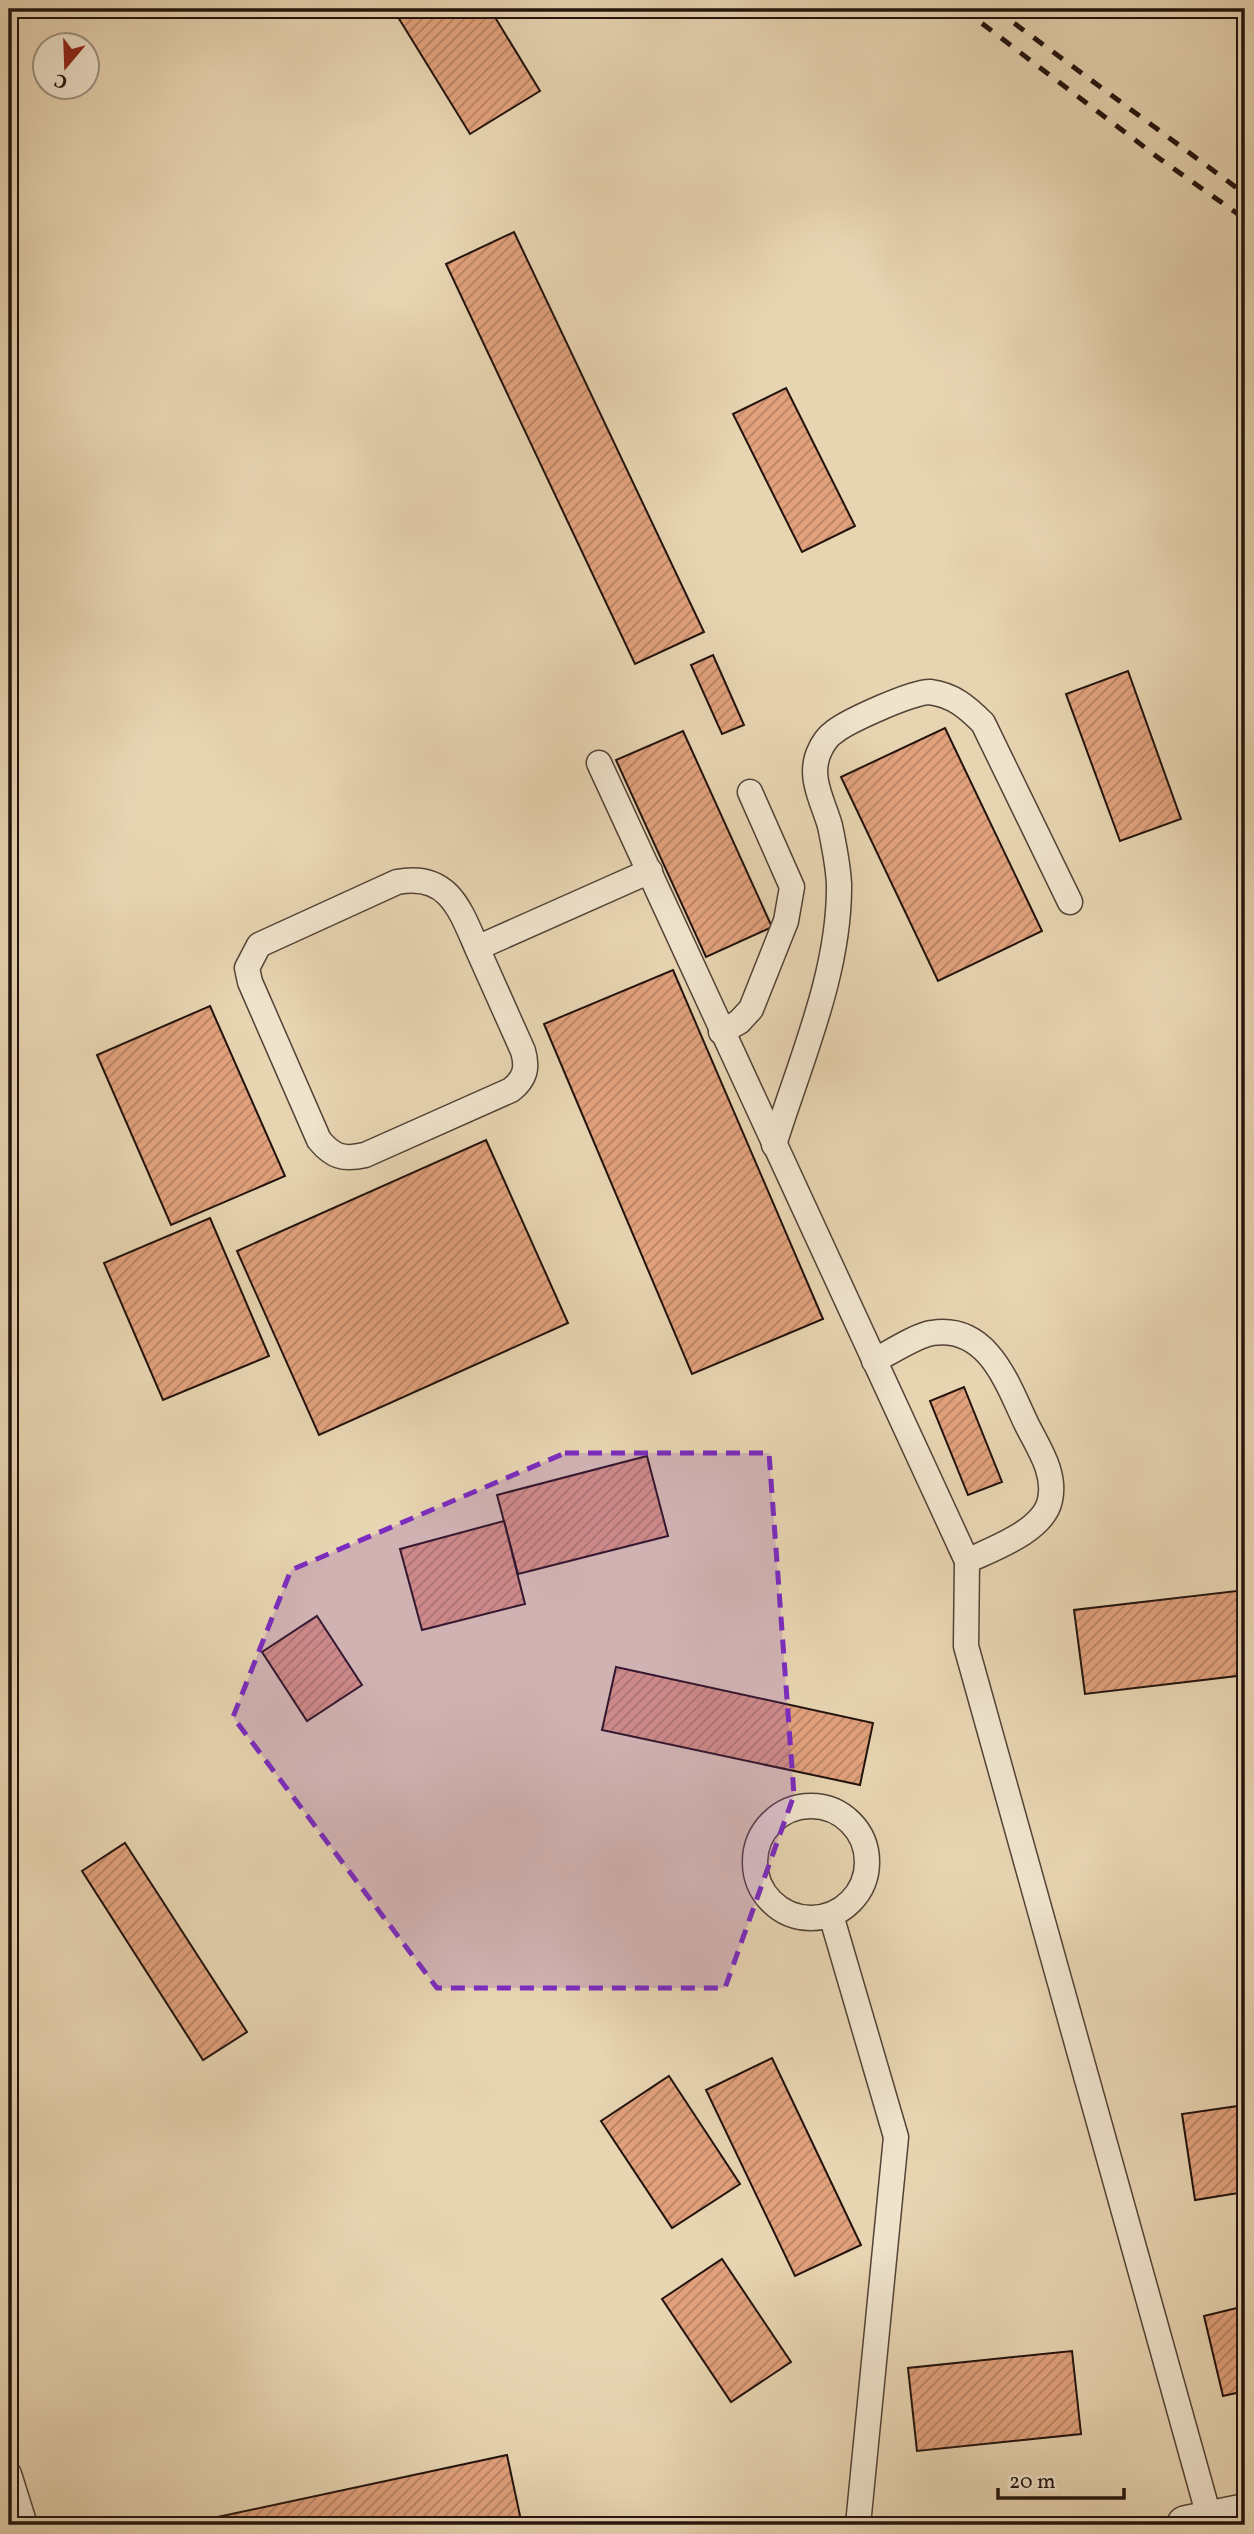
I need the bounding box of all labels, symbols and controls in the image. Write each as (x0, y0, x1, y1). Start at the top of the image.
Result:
north arrow (32, 32, 102, 102)
text: С (51, 66, 71, 94)
scale bar (998, 2457, 1124, 2501)
text: 20 m (1009, 2468, 1055, 2497)

